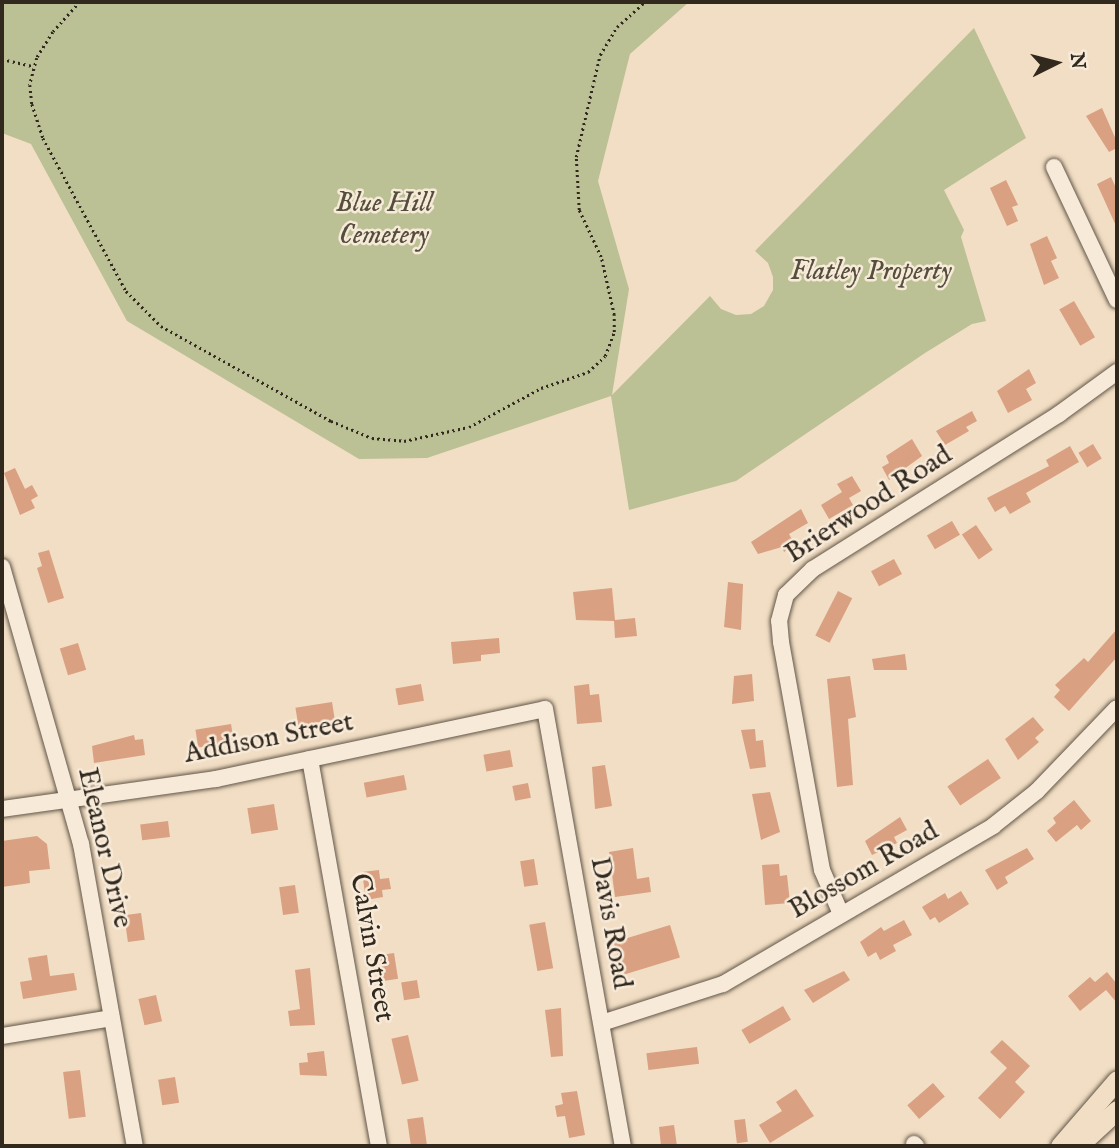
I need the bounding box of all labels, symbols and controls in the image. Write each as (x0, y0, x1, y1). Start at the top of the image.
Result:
north arrow (1021, 28, 1091, 98)
text: N (1064, 51, 1090, 70)
park label: Blue Hill Cemetery (335, 187, 433, 253)
park label: Flatley Property (790, 255, 952, 289)
street label: Brierwood Road (779, 439, 959, 571)
street label: Addison Street (182, 706, 356, 772)
street label: Eleanor Drive (69, 765, 139, 931)
street label: Blossom Road (783, 815, 945, 927)
street label: Davis Road (582, 854, 638, 992)
street label: Calvin Street (341, 871, 401, 1025)

